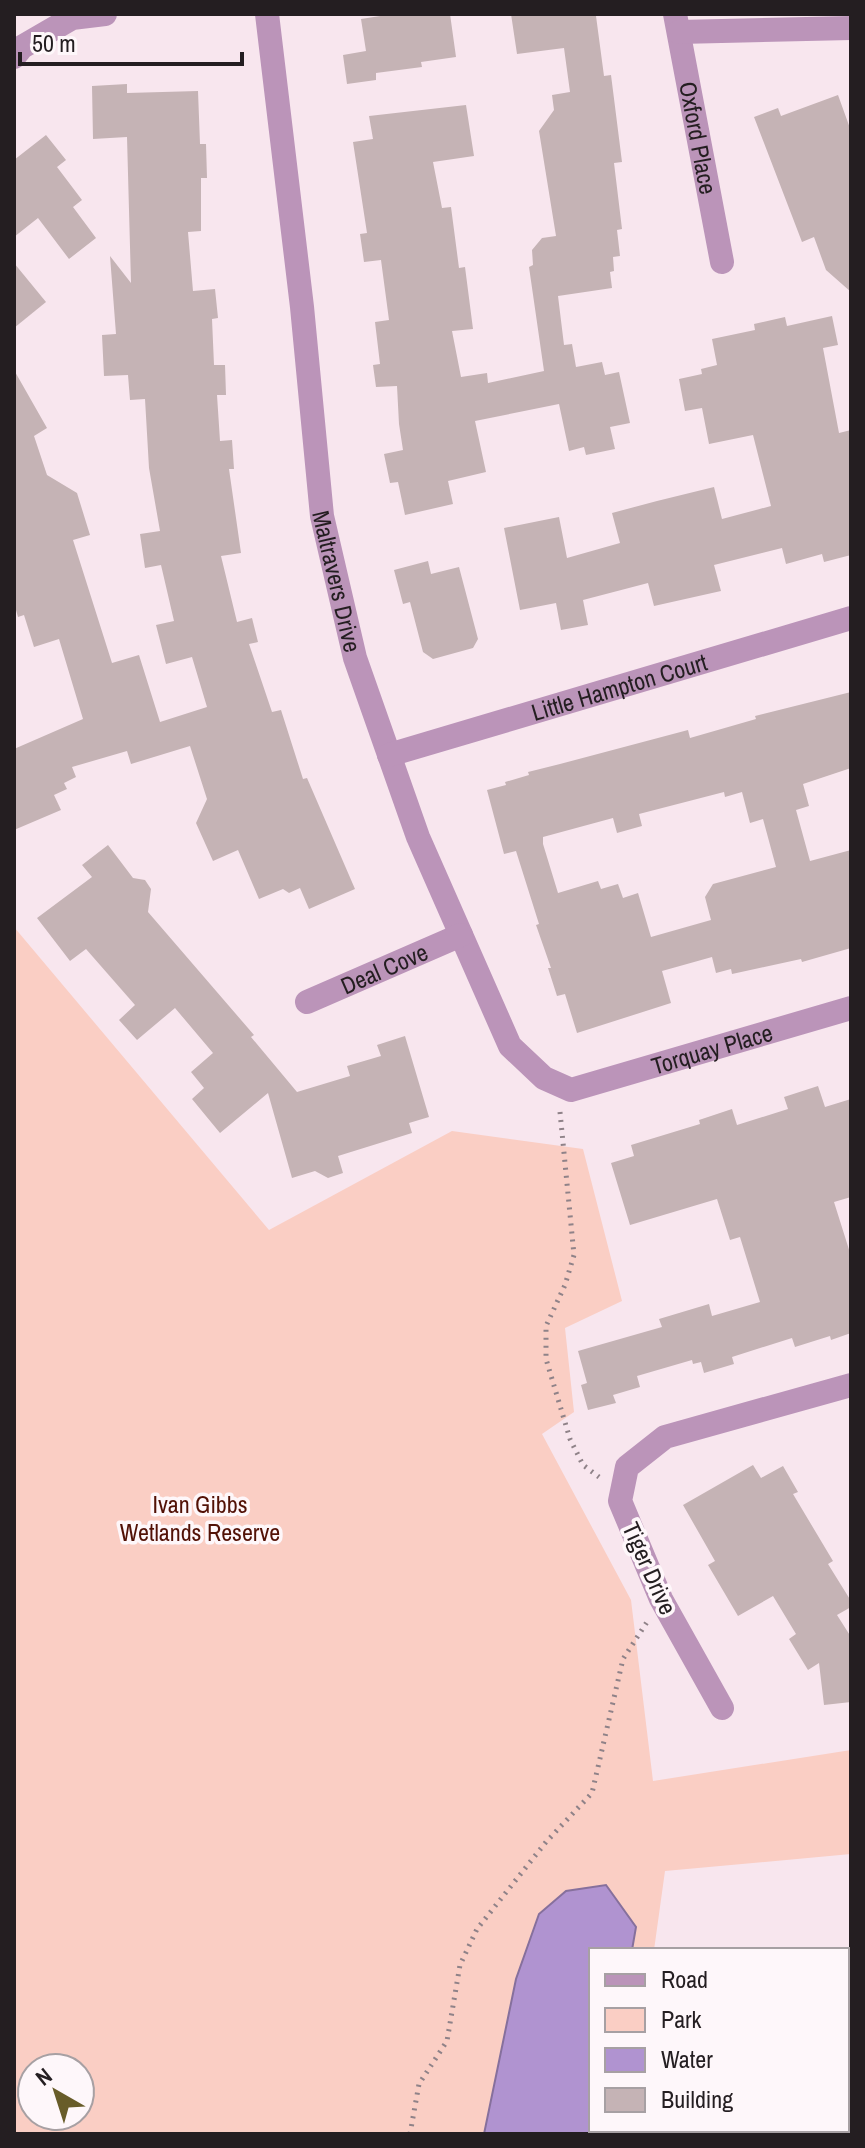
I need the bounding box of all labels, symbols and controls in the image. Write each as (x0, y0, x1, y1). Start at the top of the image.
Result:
scale bar (20, 16, 242, 66)
text: 50 m (32, 27, 76, 59)
street label: Oxford Place (672, 79, 725, 197)
street label: Maltravers Drive (305, 507, 369, 655)
street label: Little Hampton Court (527, 645, 711, 728)
street label: Deal Cove (335, 935, 433, 1002)
street label: Torquay Place (648, 1016, 776, 1082)
park label: Ivan Gibbs Wetlands Reserve (120, 1488, 280, 1548)
street label: Tiger Drive (615, 1517, 685, 1619)
legend (589, 1948, 849, 2132)
text: Road (661, 1963, 708, 1995)
text: Park (661, 2003, 702, 2035)
text: Water (661, 2043, 713, 2075)
north arrow (16, 2052, 96, 2132)
text: N (29, 2061, 58, 2092)
text: Building (661, 2083, 733, 2115)

